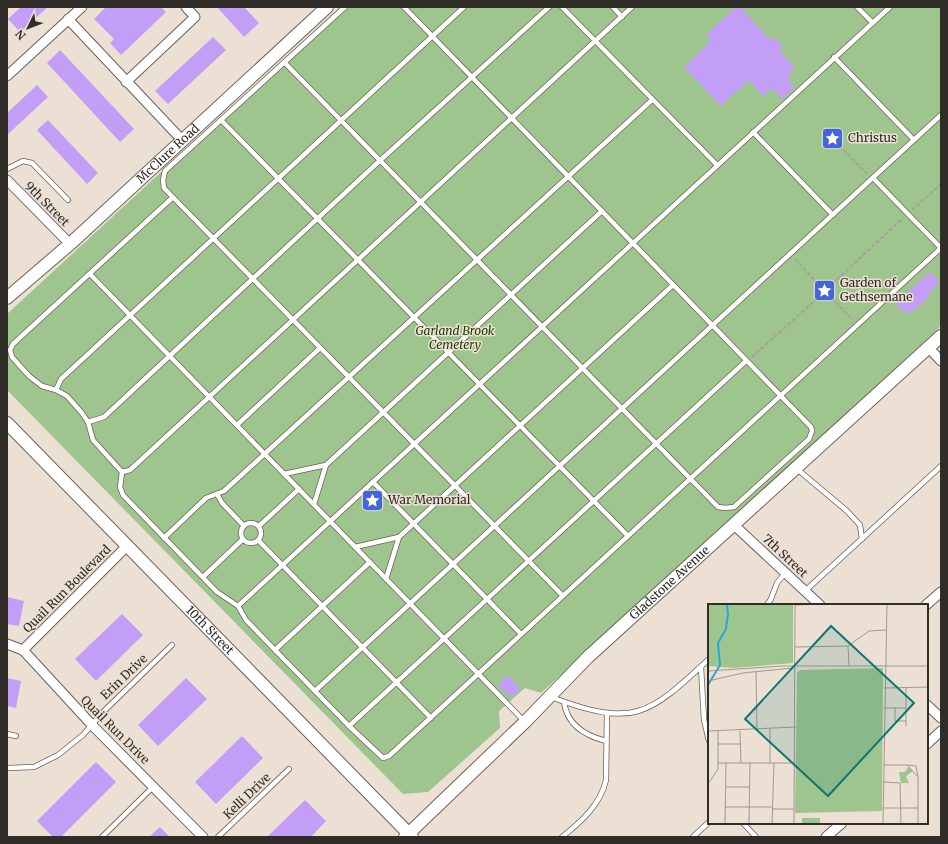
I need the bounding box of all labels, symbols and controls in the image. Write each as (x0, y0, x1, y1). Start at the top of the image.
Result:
north arrow (8, 8, 48, 48)
text: N (12, 27, 29, 43)
street label: McClure Road (133, 121, 202, 186)
place icon: Christus (819, 125, 845, 151)
place label: Christus (848, 130, 897, 145)
street label: 9th Street (22, 178, 73, 229)
place label: Garden of Gethsemane (840, 275, 913, 304)
place icon: Garden of Gethsemane (812, 277, 838, 303)
park label: Garland Brook Cemetery (416, 323, 495, 352)
place icon: War Memorial (360, 487, 386, 513)
place label: War Memorial (387, 492, 471, 507)
street label: 7th Street (760, 531, 811, 581)
street label: Quail Run Boulevard (20, 542, 114, 636)
street label: Gladstone Avenue (626, 542, 712, 623)
street label: 10th Street (183, 602, 238, 658)
inset map (708, 604, 928, 824)
street label: Erin Drive (97, 651, 150, 702)
street label: Quail Run Drive (78, 692, 153, 767)
street label: Kelli Drive (220, 769, 273, 822)

